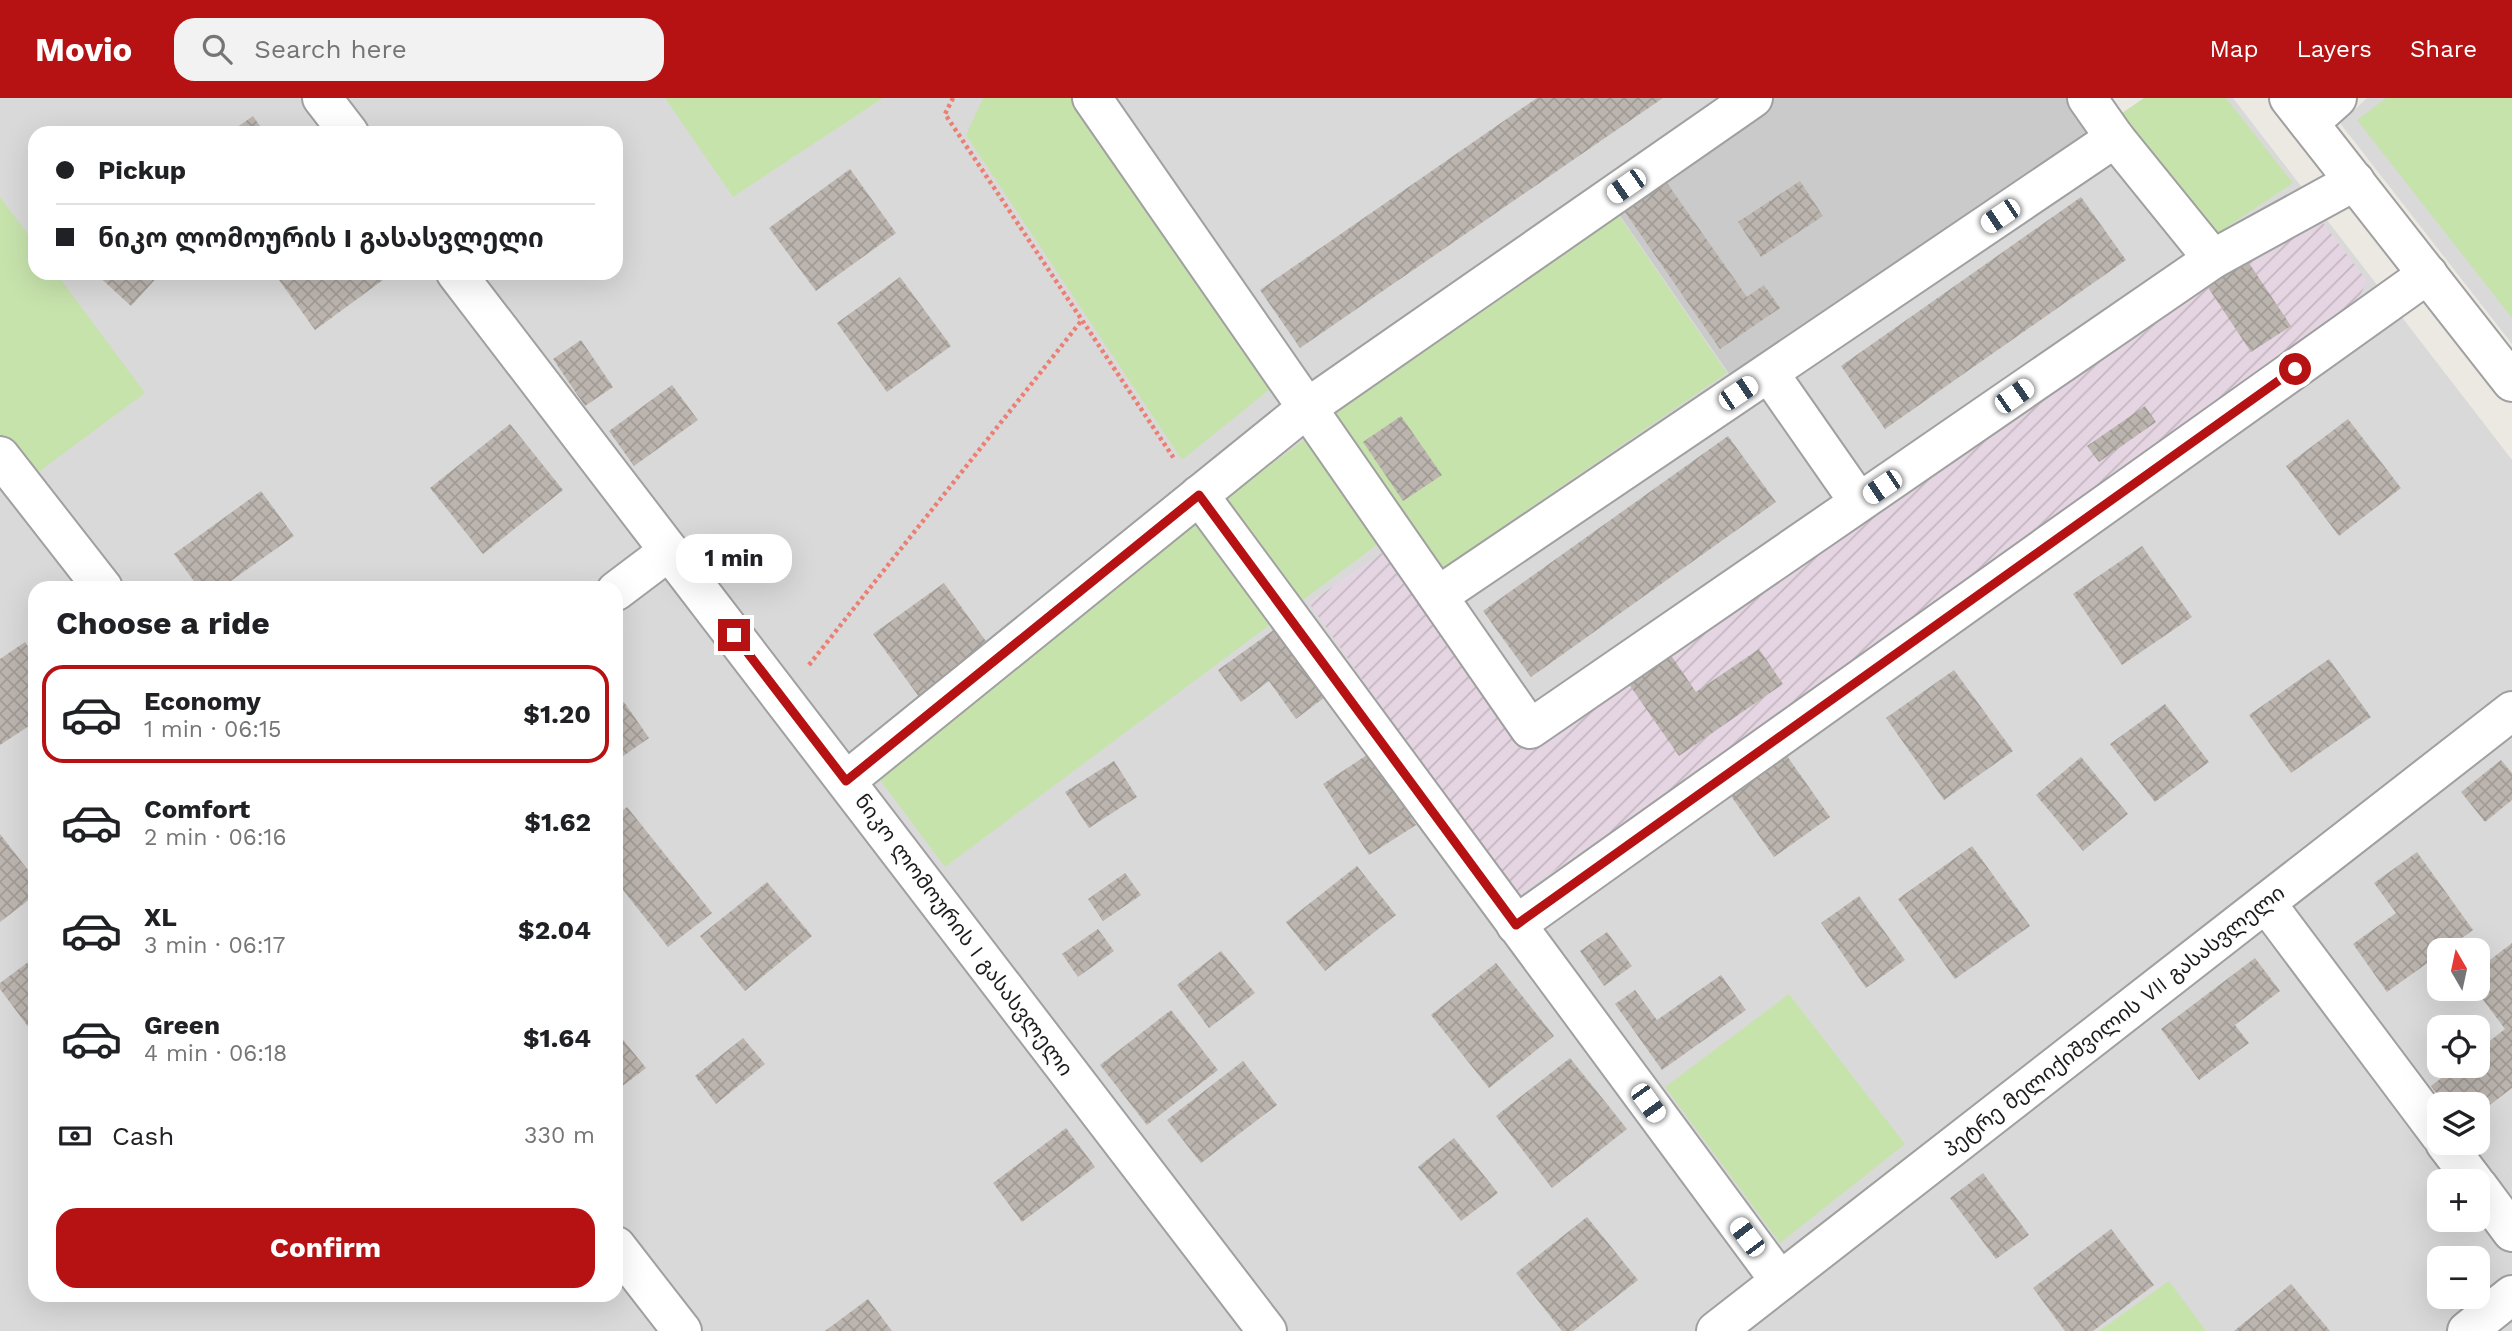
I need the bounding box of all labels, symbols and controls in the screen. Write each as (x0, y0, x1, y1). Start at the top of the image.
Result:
search box (174, 18, 664, 81)
text: Movio (35, 30, 132, 69)
icon: search (198, 30, 236, 68)
text: Search here (254, 34, 407, 64)
text: Map (2210, 35, 2258, 63)
text: Layers (2296, 35, 2372, 63)
text: Share (2410, 35, 2477, 63)
text: Pickup (98, 155, 186, 185)
car (1603, 165, 1650, 207)
car (1977, 196, 2024, 236)
text: ნიკო ლომოურის I გასასვლელი (98, 223, 544, 253)
route start (2279, 353, 2311, 385)
car (1715, 373, 1762, 413)
car (1991, 375, 2038, 417)
car (1859, 467, 1906, 507)
callout: 1 min (676, 533, 792, 582)
text: 1 min (704, 545, 764, 572)
text: Choose a ride (56, 604, 270, 642)
route end (718, 619, 750, 651)
icon: car (60, 683, 123, 746)
text: Economy (144, 686, 261, 716)
text: $1.20 (523, 699, 591, 729)
text: 1 min · 06:15 (144, 716, 281, 743)
street label: ნიკო ლომოურის I გასასვლელი (849, 789, 1079, 1081)
icon: car (60, 791, 123, 854)
text: Comfort (144, 794, 250, 824)
text: $1.62 (524, 807, 591, 837)
text: 2 min · 06:16 (144, 824, 286, 851)
street label: პეტრე მელიქიშვილის VII გასასვლელი (1938, 879, 2290, 1163)
icon: car (60, 899, 123, 962)
text: XL (144, 902, 177, 932)
text: $2.04 (518, 915, 591, 945)
text: 3 min · 06:17 (144, 932, 285, 959)
north arrow (2427, 938, 2490, 1001)
map controls (2427, 938, 2490, 1309)
icon: car (60, 1007, 123, 1070)
text: Green (144, 1010, 220, 1040)
button: locate (2427, 1015, 2490, 1078)
text: $1.64 (523, 1023, 591, 1053)
text: 4 min · 06:18 (144, 1040, 287, 1067)
car (1628, 1080, 1669, 1126)
button: layers (2427, 1092, 2490, 1155)
icon: cash (56, 1117, 94, 1155)
text: Cash (112, 1121, 174, 1151)
text: 330 m (524, 1122, 595, 1149)
button: + (2427, 1169, 2490, 1232)
button: Confirm (56, 1208, 595, 1288)
car (1726, 1214, 1769, 1260)
button: − (2427, 1246, 2490, 1309)

